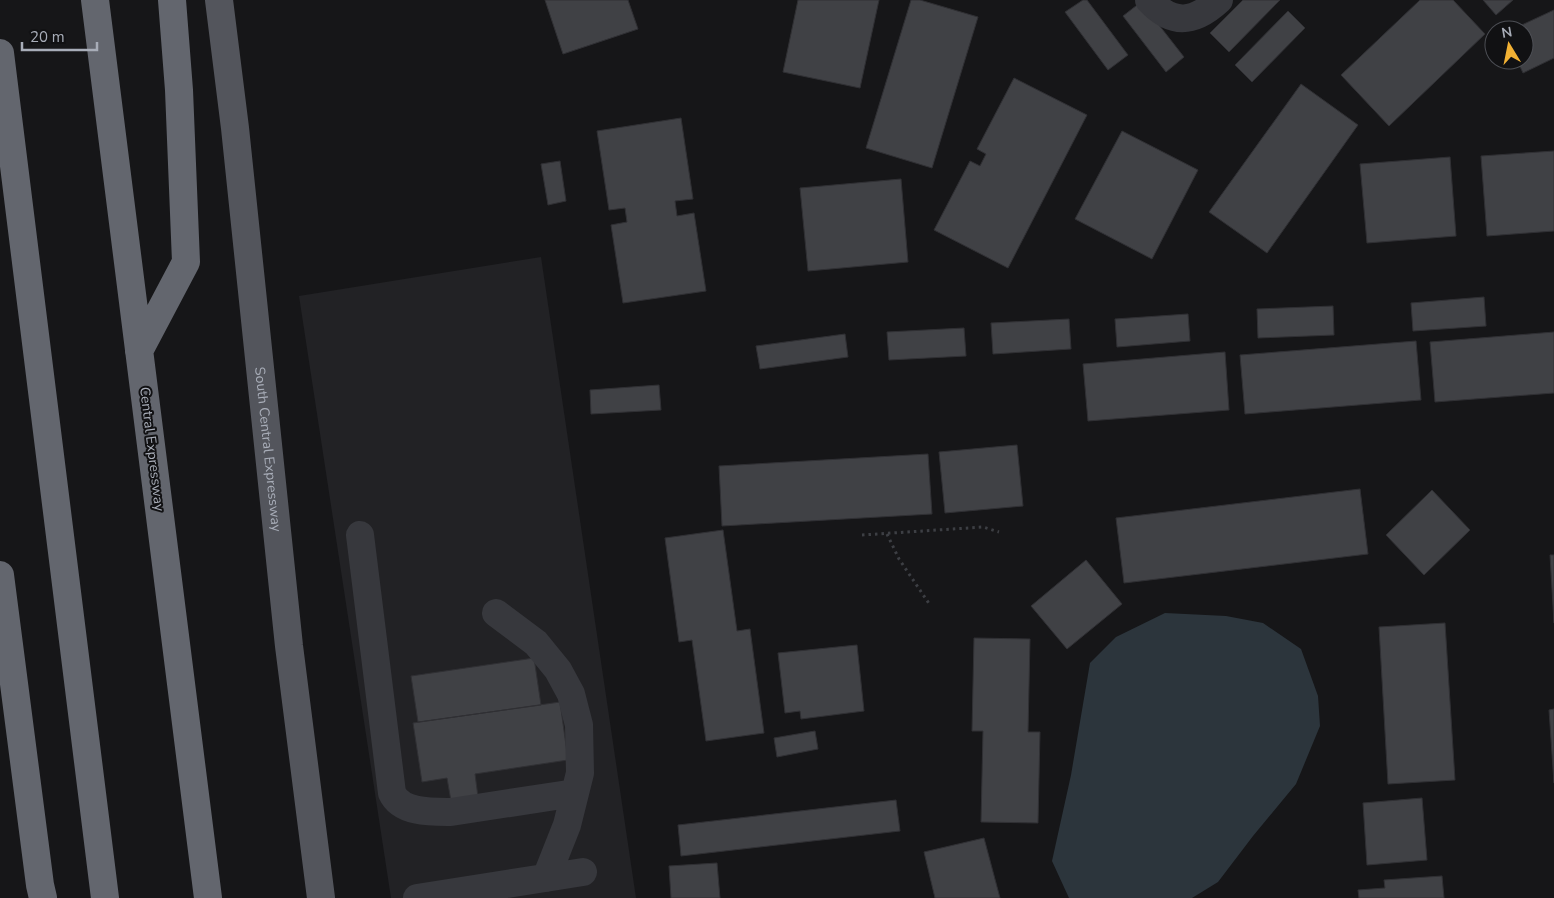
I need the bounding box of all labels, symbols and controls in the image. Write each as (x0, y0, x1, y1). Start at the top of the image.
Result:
scale bar (22, 20, 98, 52)
north arrow (1484, 20, 1534, 70)
text: N (1500, 22, 1514, 43)
text: 20 m (30, 27, 65, 47)
street label: South Central Expressway (250, 366, 287, 533)
street label: Central Expressway (135, 386, 169, 513)

